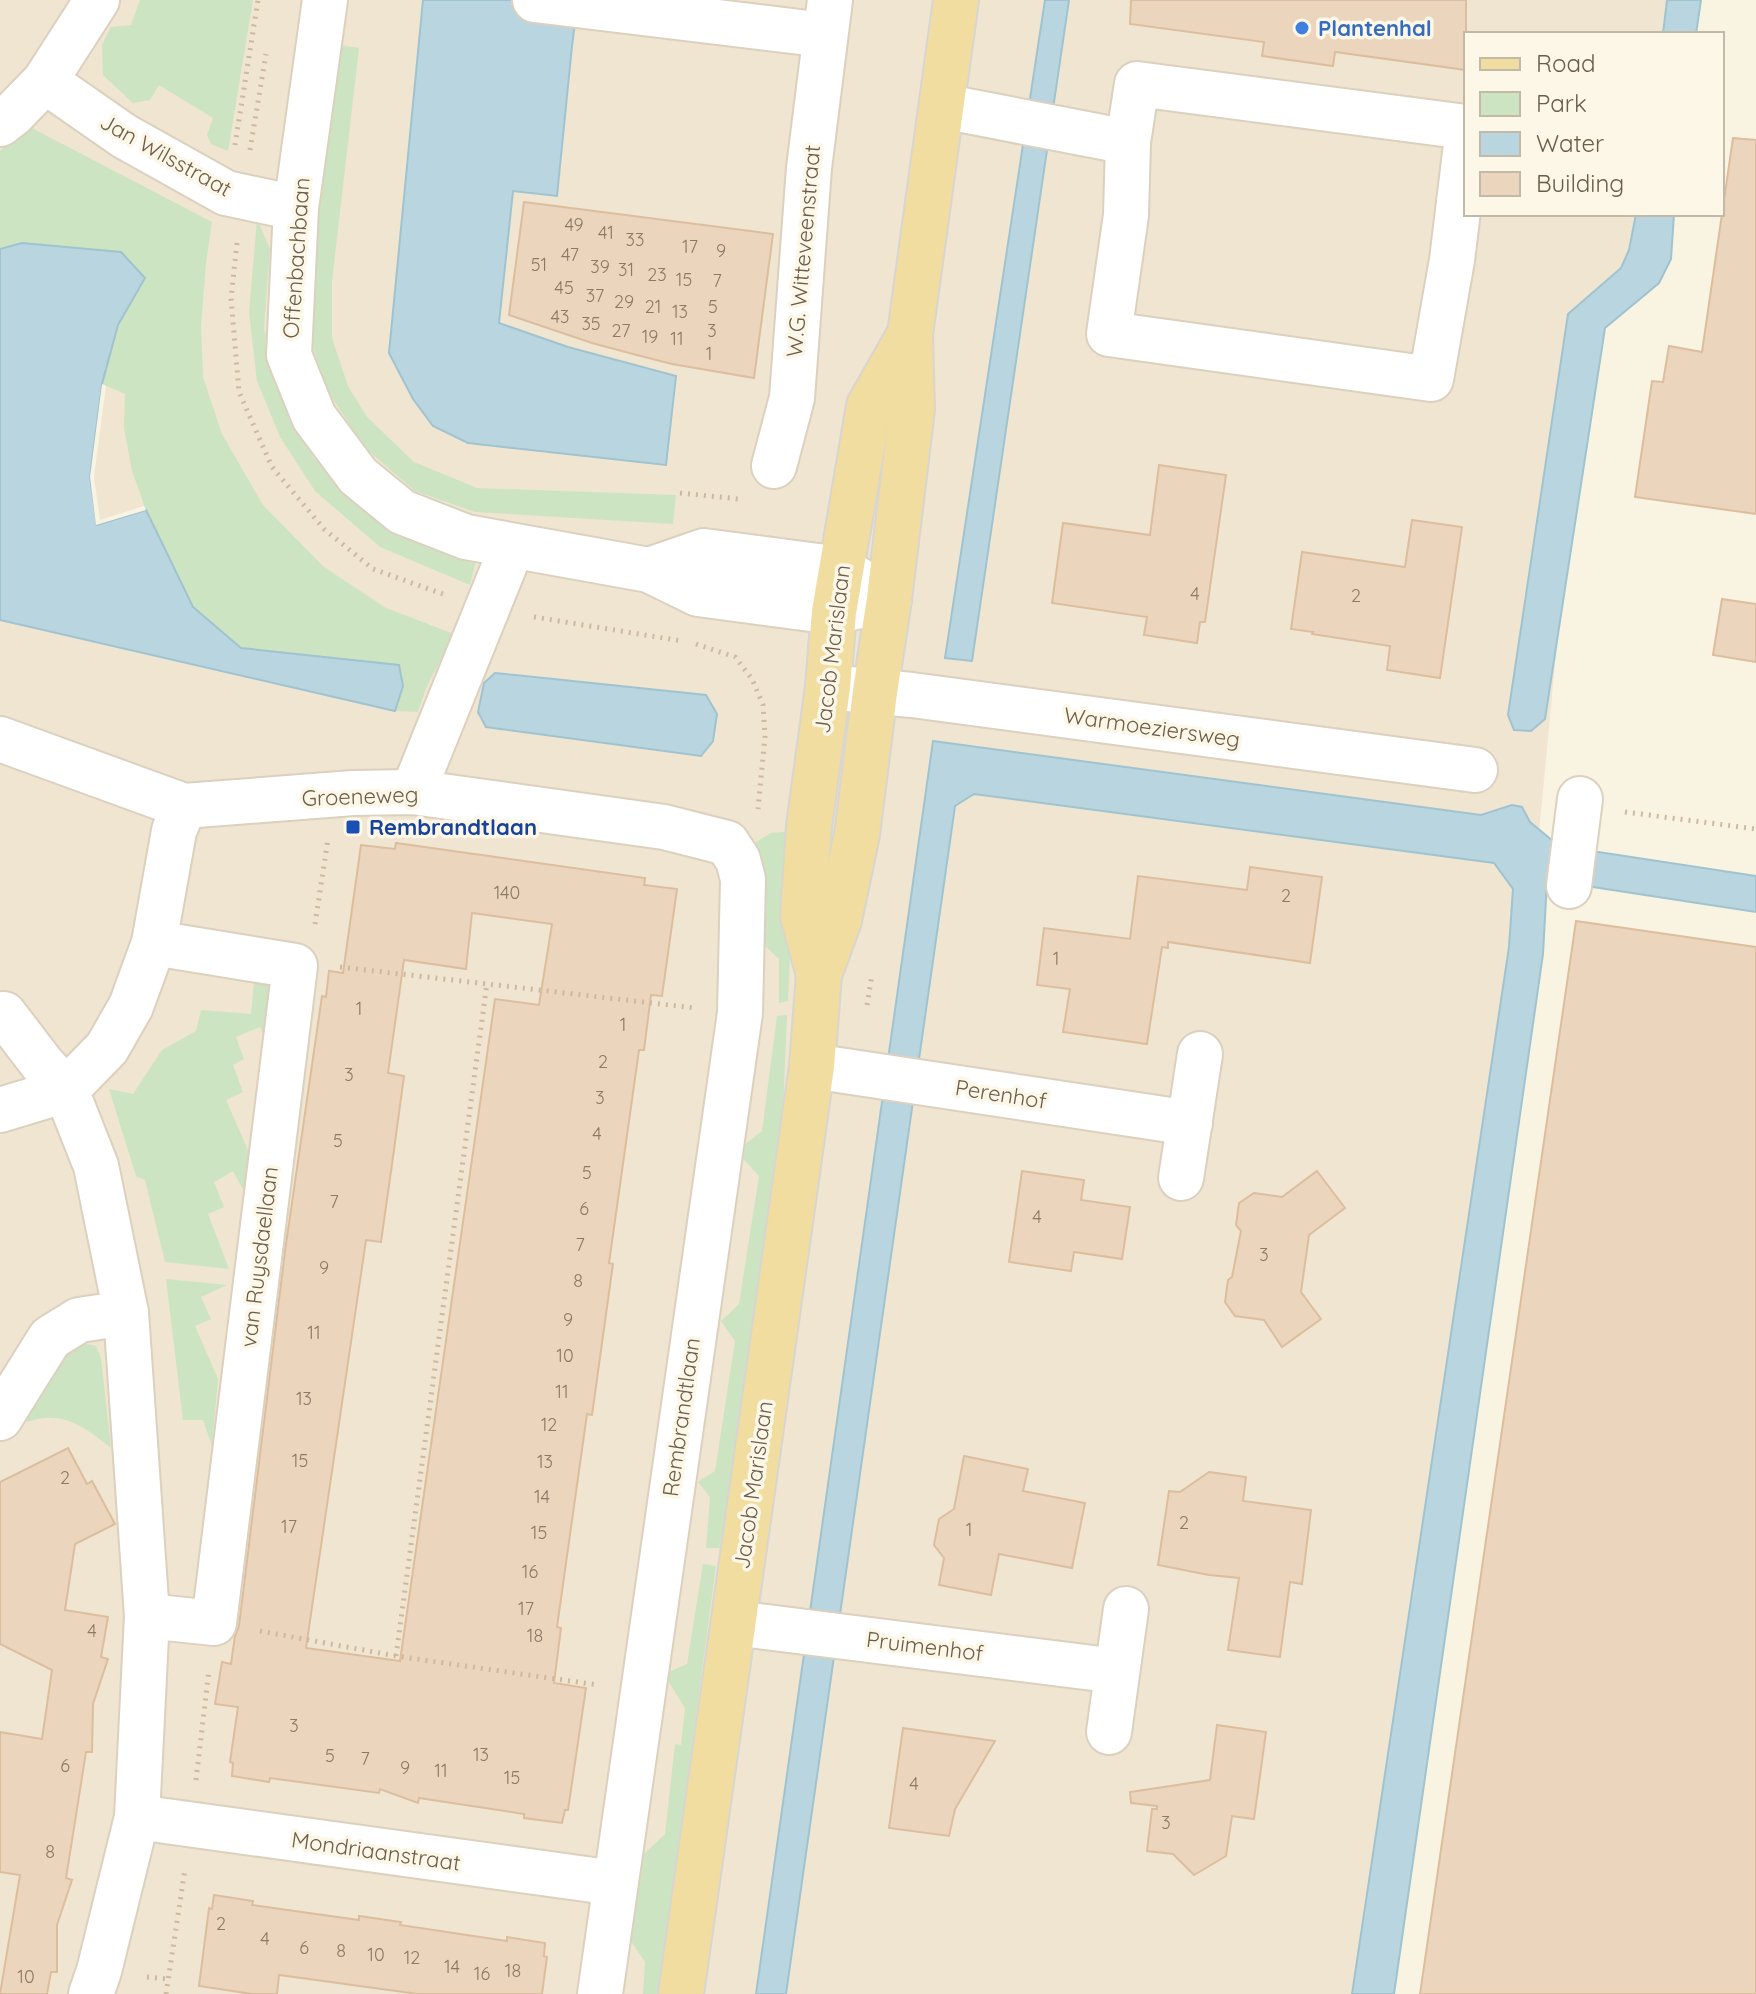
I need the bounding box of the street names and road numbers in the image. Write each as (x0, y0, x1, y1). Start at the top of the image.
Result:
street label: Jan Wilsstraat (95, 107, 237, 203)
street label: W.G. Witteveenstraat (780, 144, 826, 358)
street label: Offenbachbaan (276, 177, 316, 339)
street label: Jacob Marislaan (808, 563, 856, 735)
street label: Warmoeziersweg (1062, 701, 1242, 753)
street label: Groeneweg (301, 780, 419, 812)
street label: Perenhof (953, 1073, 1049, 1115)
street label: van Ruysdaellaan (234, 1165, 284, 1349)
street label: Rembrandtlaan (656, 1336, 706, 1498)
street label: Jacob Marislaan (727, 1399, 779, 1571)
street label: Pruimenhof (865, 1625, 985, 1667)
street label: Mondriaanstraat (290, 1825, 462, 1877)

